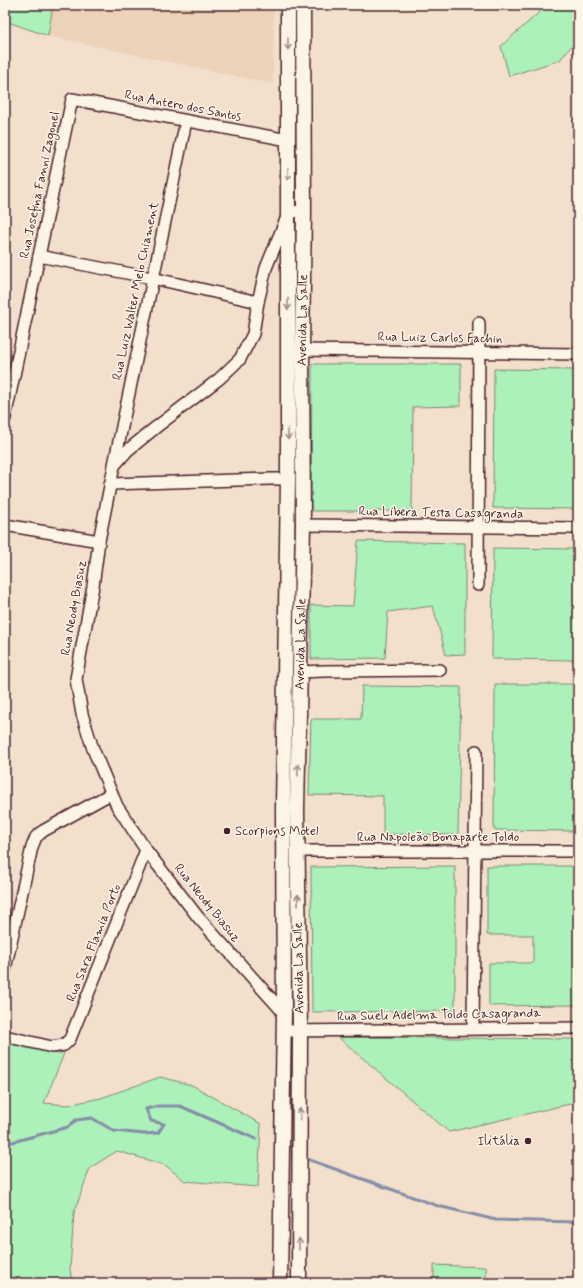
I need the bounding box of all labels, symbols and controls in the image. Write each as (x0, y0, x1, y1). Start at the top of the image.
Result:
one-way arrow (284, 37, 292, 50)
street label: Rua Antero dos Santos (123, 86, 243, 126)
street label: Rua Josefina Fanni Zagonel (16, 110, 65, 260)
one-way arrow (284, 167, 292, 180)
street label: Rua Luiz Walter Melo Chiament (109, 200, 163, 382)
street label: Avenida La Salle (293, 274, 312, 366)
one-way arrow (284, 297, 292, 310)
street label: Rua Luiz Carlos Fachin (378, 328, 502, 348)
one-way arrow (284, 427, 292, 440)
street label: Rua Libera Testa Casagranda (358, 503, 523, 524)
street label: Rua Neody Biasuz (57, 559, 91, 657)
street label: Avenida La Salle (291, 598, 310, 690)
one-way arrow (294, 764, 302, 777)
place label: Scorpions Motel (235, 823, 319, 840)
marker: Scorpions Motel (222, 826, 232, 836)
street label: Rua Napoleão Bonaparte Toldo (357, 829, 520, 846)
street label: Rua Neody Biasuz (170, 860, 244, 946)
street label: Rua Sara Flamia Porto (63, 882, 125, 1004)
one-way arrow (294, 894, 302, 907)
street label: Avenida La Salle (290, 922, 308, 1014)
street label: Rua Sueli Adelma Toldo Casagranda (337, 1005, 541, 1026)
one-way arrow (296, 1108, 304, 1121)
place label: Ilitália (477, 1133, 520, 1150)
marker: Ilitália (523, 1136, 533, 1146)
one-way arrow (295, 1238, 303, 1251)

